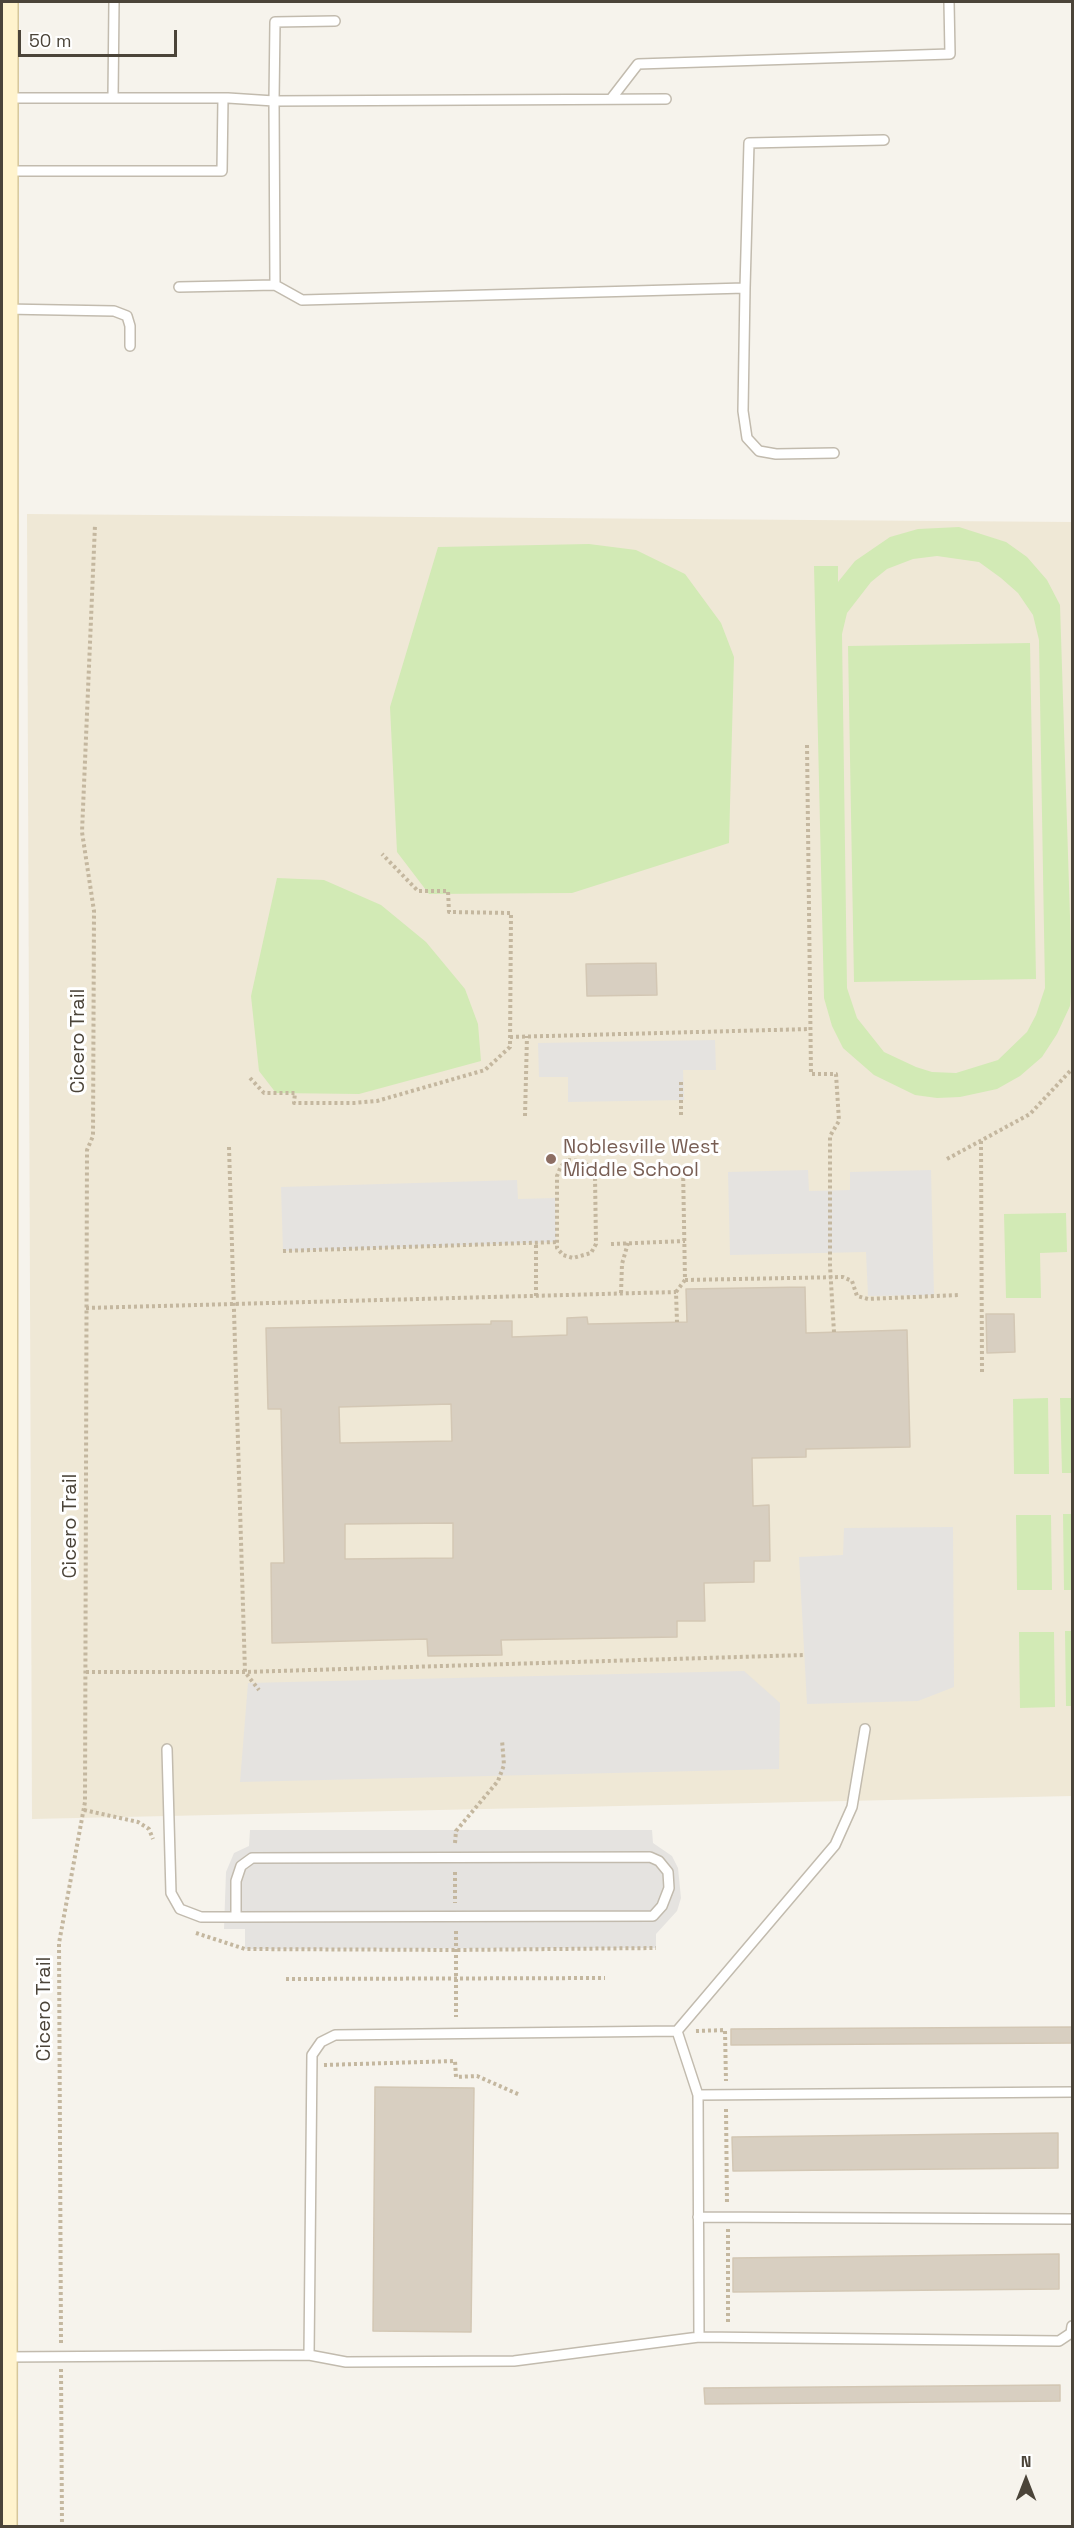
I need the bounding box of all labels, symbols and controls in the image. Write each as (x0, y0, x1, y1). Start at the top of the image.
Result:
scale bar (21, 18, 180, 56)
text: 50 m (29, 29, 71, 52)
street label: Cicero Trail (67, 989, 91, 1093)
place label: Noblesville West Middle School (563, 1136, 719, 1183)
marker: Noblesville West Middle School (544, 1152, 558, 1166)
street label: Cicero Trail (59, 1474, 83, 1578)
street label: Cicero Trail (33, 1957, 57, 2061)
north arrow (996, 2450, 1056, 2510)
text: N (1021, 2451, 1031, 2472)

